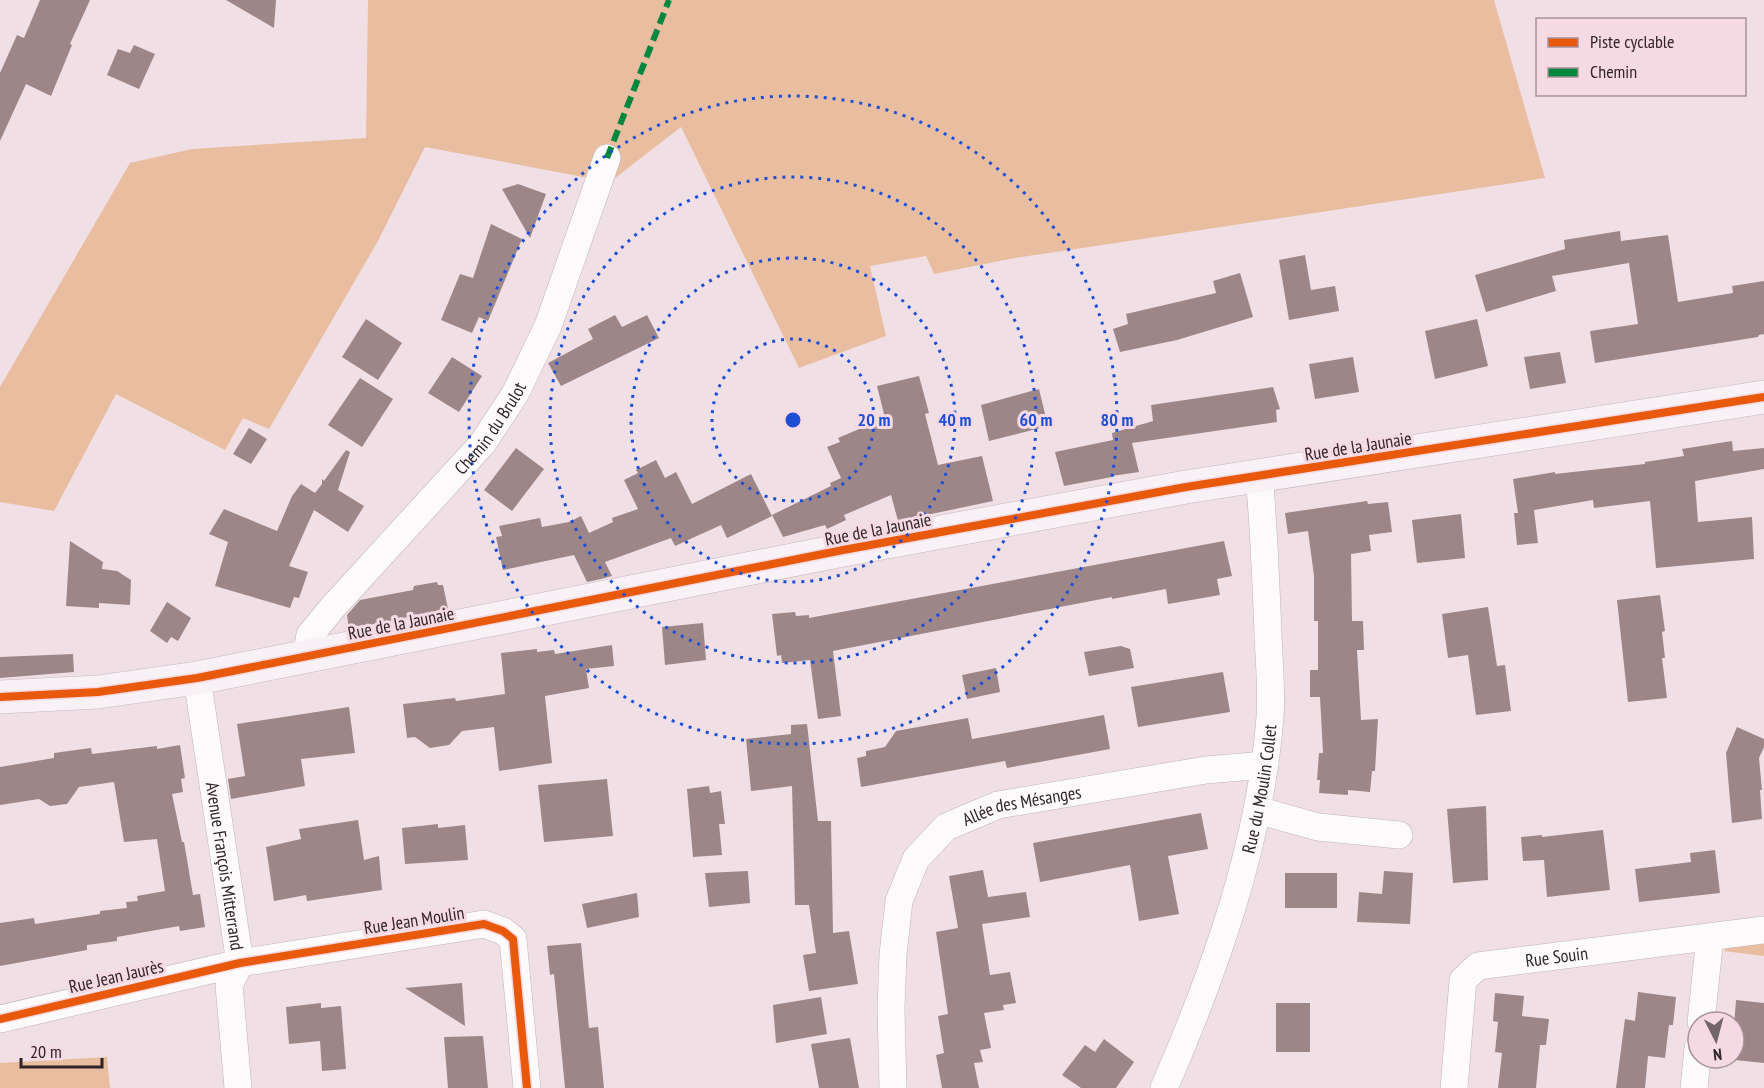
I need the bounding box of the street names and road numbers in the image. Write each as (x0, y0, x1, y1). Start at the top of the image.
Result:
street label: Chemin du Brulot (449, 378, 531, 479)
street label: Rue de la Jaunaie (1303, 426, 1413, 466)
street label: Rue de la Jaunaie (823, 507, 933, 551)
street label: Rue de la Jaunaie (346, 601, 456, 645)
street label: Rue du Moulin Collet (1236, 723, 1281, 856)
street label: Avenue François Mitterrand (201, 780, 249, 952)
street label: Allée des Mésanges (958, 780, 1083, 830)
street label: Rue Jean Moulin (362, 901, 466, 939)
street label: Rue Souin (1524, 941, 1589, 971)
street label: Rue Jean Jaurès (67, 954, 165, 998)

